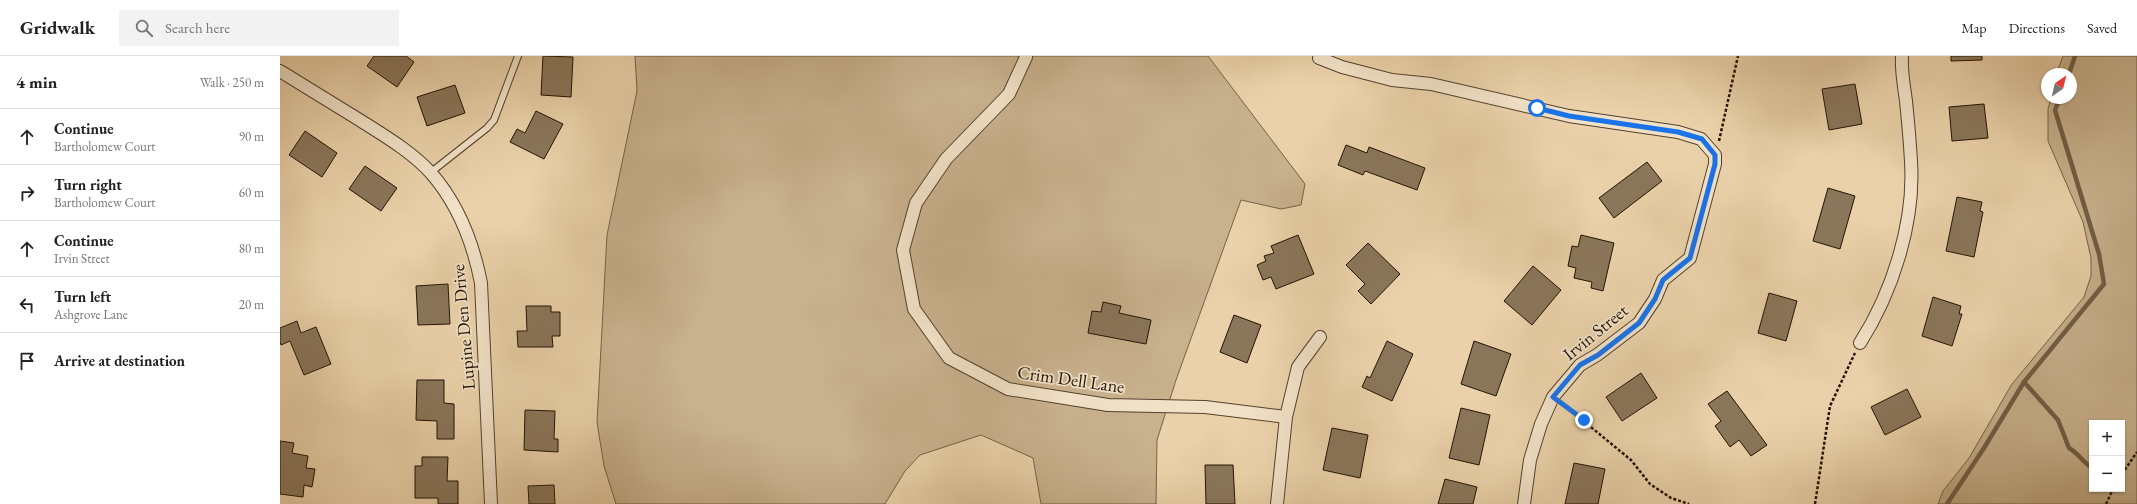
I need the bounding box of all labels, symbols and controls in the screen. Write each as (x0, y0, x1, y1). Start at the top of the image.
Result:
search box (119, 10, 399, 46)
text: Gridwalk (20, 15, 95, 40)
icon: search (133, 17, 155, 39)
text: Search here (165, 18, 230, 37)
text: Map (1961, 19, 1987, 37)
text: Directions (2009, 19, 2065, 37)
text: Saved (2087, 19, 2117, 37)
north arrow (2041, 68, 2077, 104)
text: 4 min (16, 71, 57, 93)
text: Walk · 250 m (200, 74, 264, 91)
route start (1528, 99, 1546, 117)
text: Continue (54, 119, 114, 138)
icon: ahead (16, 126, 38, 148)
text: 90 m (239, 128, 264, 145)
text: Bartholomew Court (54, 138, 155, 155)
text: Turn right (54, 175, 122, 194)
icon: right (16, 182, 38, 204)
text: 60 m (239, 184, 264, 201)
text: Bartholomew Court (54, 194, 155, 211)
text: Continue (54, 231, 114, 250)
icon: ahead (16, 238, 38, 260)
text: 80 m (239, 240, 264, 257)
text: Irvin Street (54, 250, 110, 267)
street label: Lupine Den Drive (446, 263, 480, 391)
text: Turn left (54, 287, 111, 306)
icon: left (16, 294, 38, 316)
text: 20 m (239, 296, 264, 313)
street label: Irvin Street (1558, 299, 1632, 365)
text: Ashgrove Lane (54, 306, 128, 323)
icon: arrive (16, 350, 38, 372)
text: Arrive at destination (54, 351, 185, 370)
street label: Crim Dell Lane (1016, 360, 1126, 398)
route end (1575, 411, 1593, 429)
map controls (2089, 420, 2125, 492)
button: + (2089, 420, 2125, 456)
button: − (2089, 456, 2125, 492)

